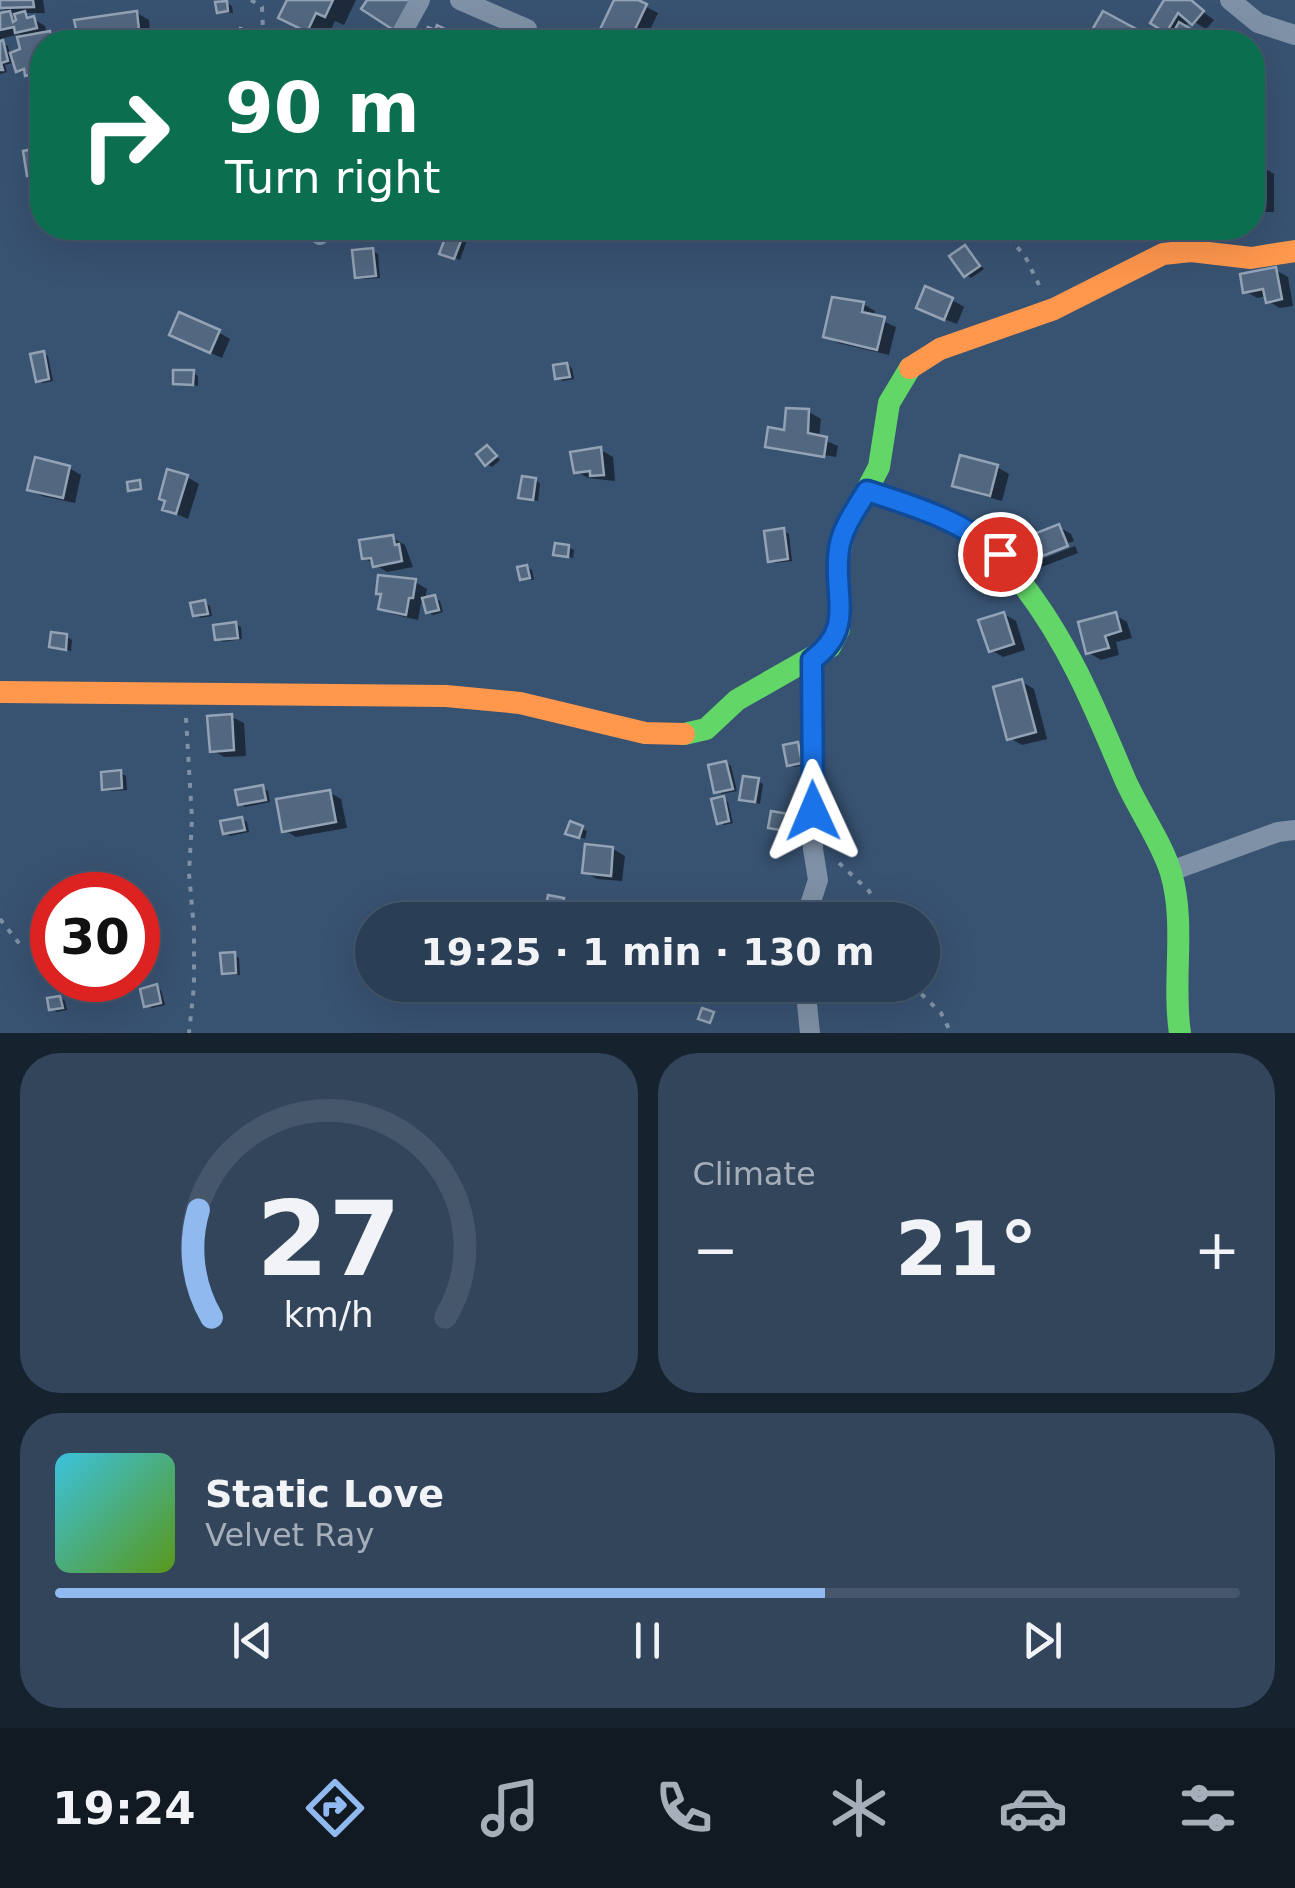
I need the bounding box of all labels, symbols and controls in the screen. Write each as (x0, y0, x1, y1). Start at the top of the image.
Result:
text: 90 m (225, 67, 420, 149)
icon: right (60, 70, 190, 200)
text: Turn right (225, 151, 440, 204)
pin (958, 512, 1043, 597)
icon: arrive (973, 527, 1028, 582)
position arrow (761, 759, 865, 863)
speed limit sign: 30 (30, 872, 160, 1002)
text: 19:25 · 1 min · 130 m (420, 930, 875, 974)
text: Climate (693, 1155, 816, 1193)
text: 27 (256, 1178, 401, 1300)
text: 21° (895, 1205, 1037, 1293)
text: − (693, 1218, 739, 1282)
text: + (1194, 1218, 1240, 1282)
text: km/h (284, 1294, 374, 1335)
text: Static Love (205, 1472, 444, 1516)
text: Velvet Ray (205, 1516, 374, 1554)
icon: previous (225, 1613, 280, 1668)
icon: pause (620, 1613, 675, 1668)
icon: next (1015, 1613, 1070, 1668)
icon: directions (300, 1773, 370, 1843)
icon: music (475, 1773, 545, 1843)
icon: phone (649, 1773, 719, 1843)
icon: climate (824, 1773, 894, 1843)
icon: car (998, 1773, 1068, 1843)
icon: filters (1173, 1773, 1243, 1843)
text: 19:24 (52, 1782, 196, 1835)

